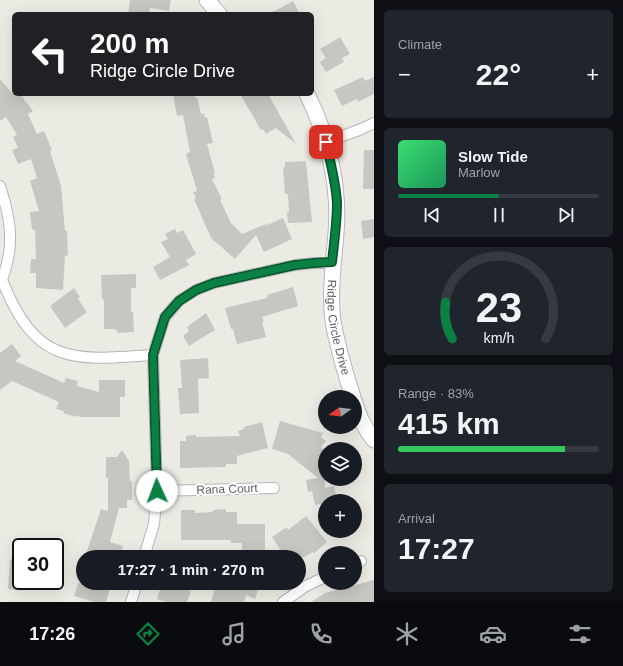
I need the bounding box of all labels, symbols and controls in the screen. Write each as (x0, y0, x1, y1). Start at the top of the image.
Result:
icon: left (24, 28, 76, 80)
text: 200 m (90, 28, 169, 59)
text: Climate (398, 37, 442, 52)
text: 22° (476, 58, 521, 91)
text: Ridge Circle Drive (90, 61, 235, 81)
text: − (398, 62, 411, 87)
text: + (586, 62, 599, 87)
pin (309, 125, 343, 159)
icon: arrive (315, 131, 337, 153)
text: Slow Tide (458, 148, 528, 165)
text: Marlow (458, 165, 500, 180)
icon: previous (421, 204, 443, 226)
icon: pause (488, 204, 510, 226)
icon: next (555, 204, 577, 226)
street label: Ridge Circle Drive (324, 279, 353, 377)
text: 23 (475, 284, 522, 331)
text: km/h (483, 330, 514, 346)
text: Range · 83% (398, 386, 474, 401)
north arrow (318, 390, 362, 434)
map controls (318, 390, 362, 590)
text: 415 km (398, 407, 500, 440)
button: layers (318, 442, 362, 486)
position arrow (136, 470, 178, 512)
street label: Rana Court (196, 481, 259, 497)
button: + (318, 494, 362, 538)
text: Arrival (398, 511, 435, 526)
text: 17:27 (398, 532, 475, 565)
speed limit sign: 30 (12, 538, 64, 590)
button: − (318, 546, 362, 590)
text: 17:27 · 1 min · 270 m (118, 561, 264, 578)
icon: directions (134, 620, 162, 648)
icon: music (220, 620, 248, 648)
icon: phone (307, 620, 335, 648)
icon: climate (393, 620, 421, 648)
icon: car (479, 620, 507, 648)
icon: filters (566, 620, 594, 648)
text: 17:26 (29, 624, 75, 644)

